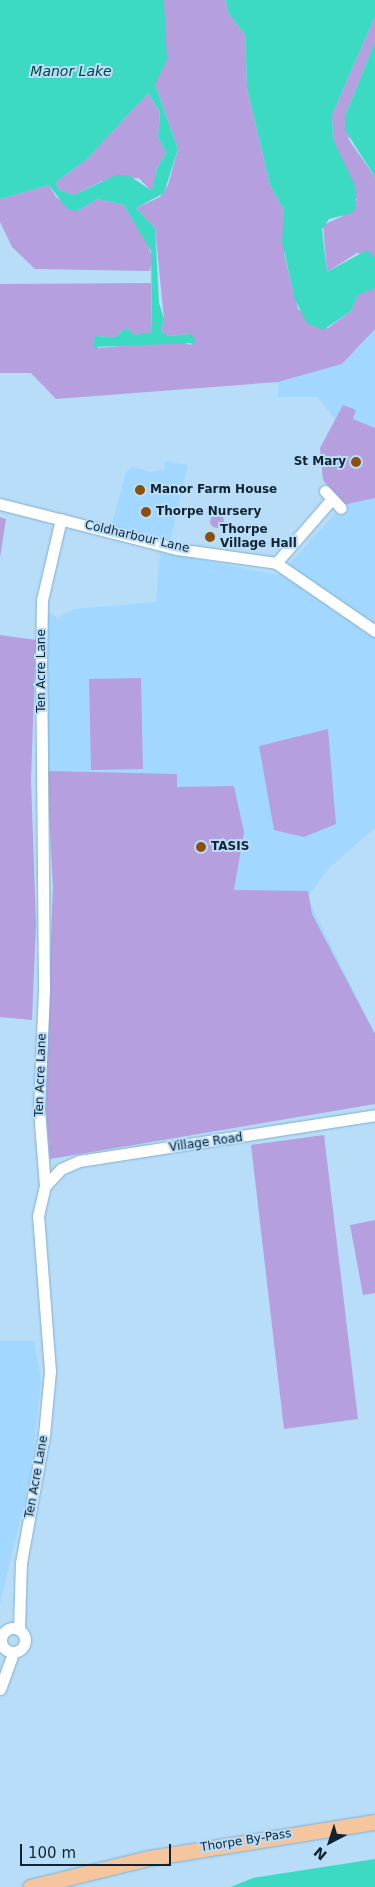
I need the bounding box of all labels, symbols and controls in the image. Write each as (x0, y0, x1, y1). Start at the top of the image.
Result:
water label: Manor Lake (30, 63, 112, 79)
place label: St Mary (294, 455, 346, 469)
marker: St Mary (350, 456, 362, 468)
place label: Manor Farm House (150, 483, 277, 497)
marker: Manor Farm House (134, 484, 146, 496)
place label: Thorpe Nursery (156, 505, 261, 519)
marker: Thorpe Nursery (140, 506, 152, 518)
street label: Coldharbour Lane (83, 518, 191, 556)
place label: Thorpe Village Hall (220, 523, 297, 551)
marker: Thorpe Village Hall (204, 531, 216, 543)
street label: Ten Acre Lane (35, 629, 49, 713)
place label: TASIS (211, 840, 249, 854)
marker: TASIS (195, 841, 207, 853)
street label: Ten Acre Lane (32, 1033, 50, 1117)
street label: Village Road (168, 1131, 244, 1155)
street label: Ten Acre Lane (23, 1435, 51, 1519)
north arrow (305, 1817, 355, 1867)
street label: Thorpe By-Pass (199, 1827, 293, 1855)
scale bar (22, 1834, 174, 1866)
text: 100 m (28, 1844, 76, 1862)
text: N (311, 1844, 330, 1863)

